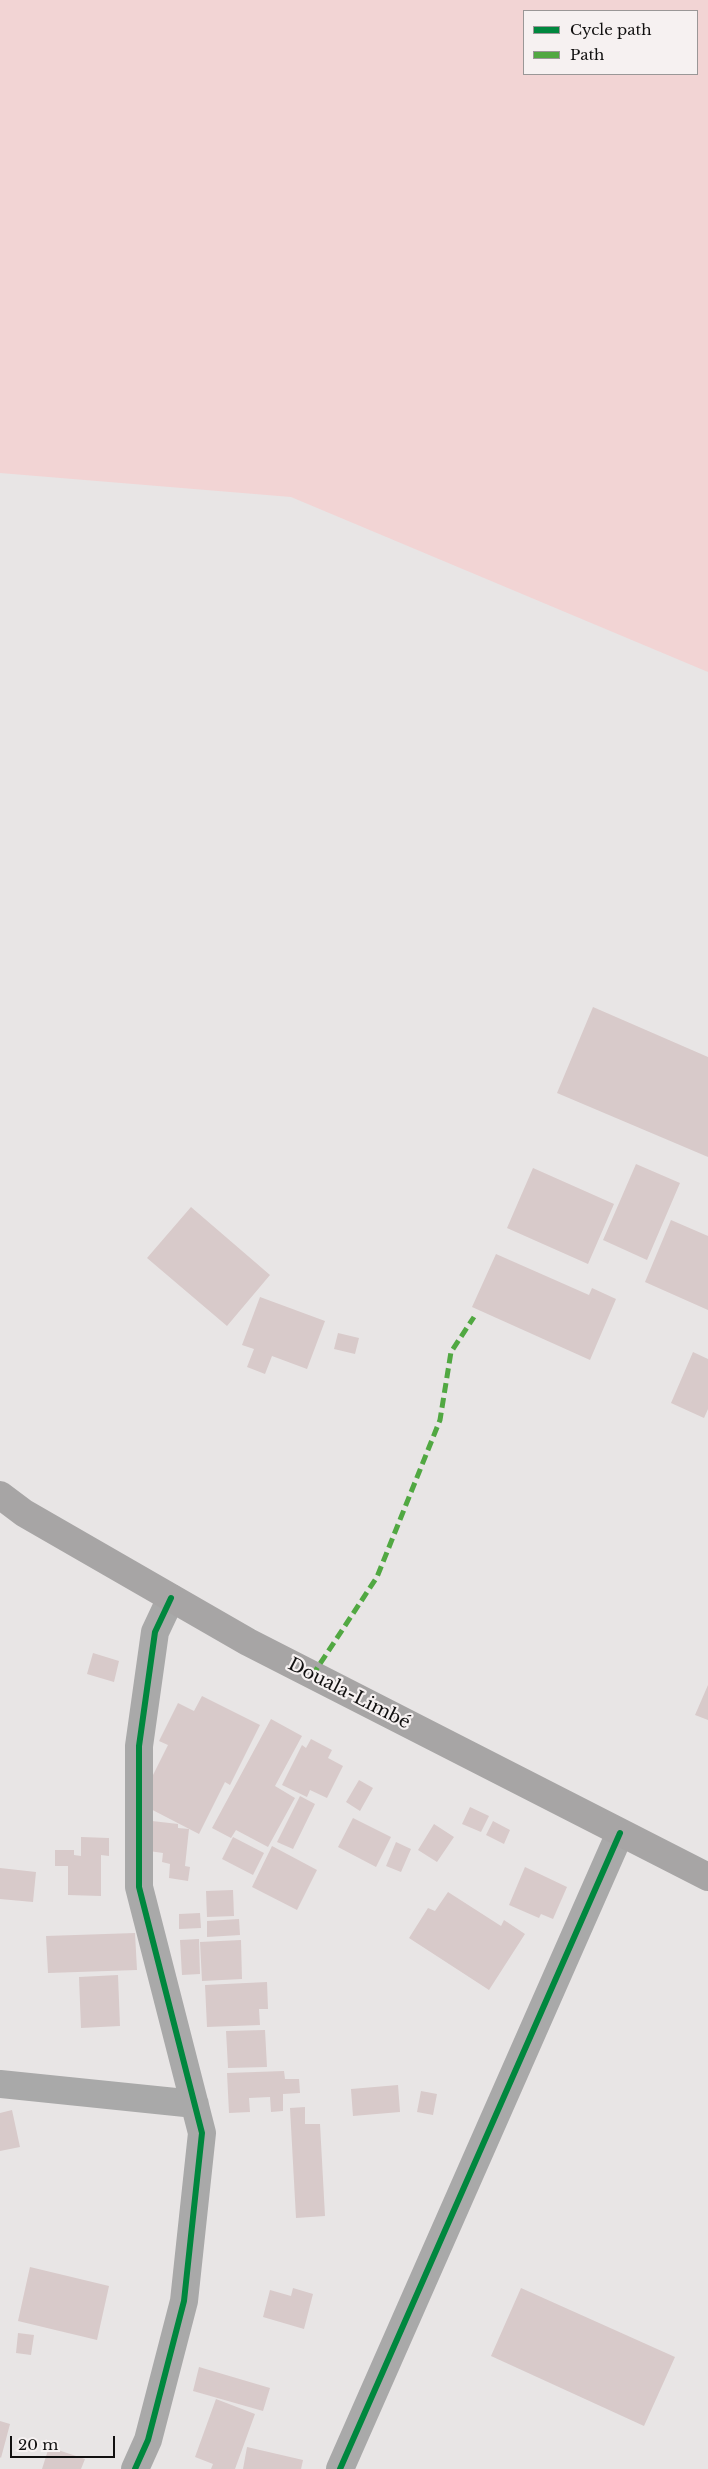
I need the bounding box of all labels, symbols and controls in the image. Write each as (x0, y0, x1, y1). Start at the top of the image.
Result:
legend (523, 10, 698, 75)
text: Cycle path (570, 20, 652, 39)
text: Path (570, 45, 604, 64)
street label: Douala-Limbé (284, 1654, 414, 1734)
scale bar (12, 2426, 118, 2458)
text: 20 m (18, 2435, 58, 2454)

